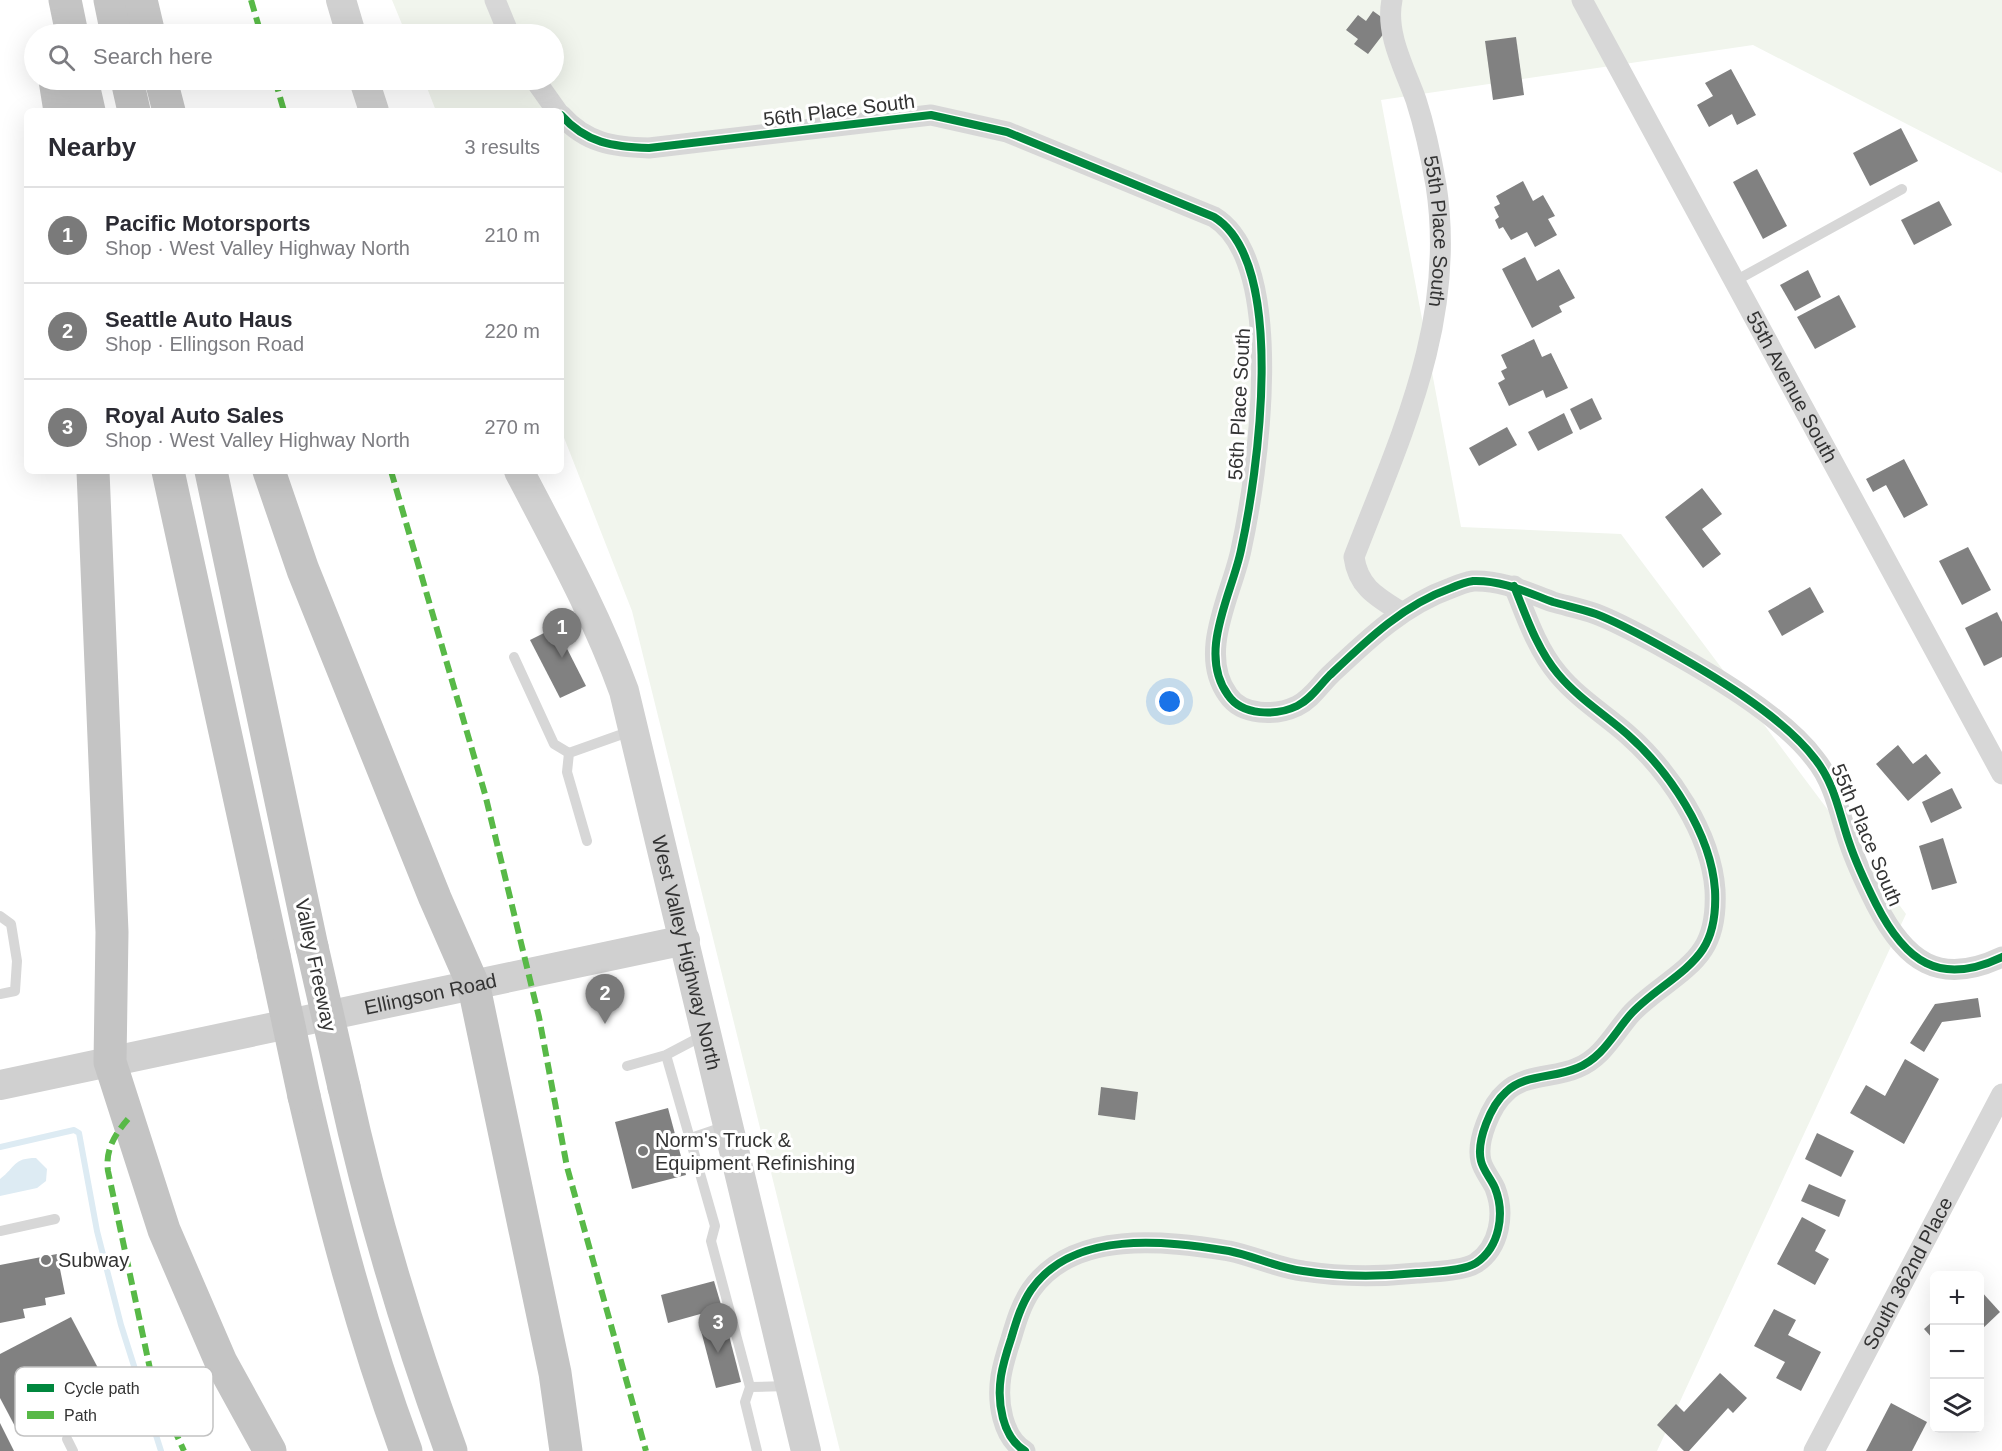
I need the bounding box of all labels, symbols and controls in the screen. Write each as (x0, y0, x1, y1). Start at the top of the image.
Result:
search box (24, 24, 564, 90)
icon: search (45, 41, 78, 74)
text: Search here (93, 44, 213, 69)
street label: 56th Place South (762, 90, 916, 130)
text: Nearby (48, 132, 136, 162)
text: 3 results (464, 136, 540, 158)
street label: 55th Place South (1420, 153, 1452, 309)
text: Pacific Motorsports (105, 211, 310, 236)
text: 1 (62, 224, 73, 246)
text: 210 m (484, 224, 540, 246)
text: Shop · West Valley Highway North (105, 237, 410, 259)
text: Seattle Auto Haus (105, 307, 292, 332)
street label: 55th Avenue South (1742, 307, 1842, 466)
text: 2 (62, 320, 73, 342)
text: 220 m (484, 320, 540, 342)
street label: 56th Place South (1224, 327, 1254, 481)
text: Shop · Ellingson Road (105, 333, 304, 355)
text: Royal Auto Sales (105, 403, 284, 428)
text: 3 (62, 416, 73, 438)
text: 270 m (484, 416, 540, 438)
text: Shop · West Valley Highway North (105, 429, 410, 451)
pin: 1 (542, 608, 582, 658)
your location (1155, 687, 1184, 716)
street label: 55th Place South (1827, 761, 1907, 909)
street label: West Valley Highway North (648, 833, 725, 1072)
street label: Valley Freeway (291, 897, 341, 1033)
street label: Ellingson Road (362, 969, 499, 1019)
pin: 2 (586, 974, 624, 1024)
place label: Norm's Truck & Equipment Refinishing (655, 1129, 855, 1174)
marker: Norm's Truck & Equipment Refinishing (636, 1144, 650, 1158)
street label: South 362nd Place (1859, 1193, 1957, 1353)
place label: Subway (58, 1249, 129, 1271)
marker: Subway (39, 1253, 53, 1267)
map controls (1930, 1271, 1984, 1433)
button: + (1930, 1271, 1984, 1325)
pin: 3 (698, 1304, 738, 1353)
button: − (1930, 1325, 1984, 1379)
legend (15, 1367, 213, 1436)
button: layers (1930, 1379, 1984, 1433)
text: Cycle path (64, 1380, 140, 1397)
text: Path (64, 1407, 97, 1424)

